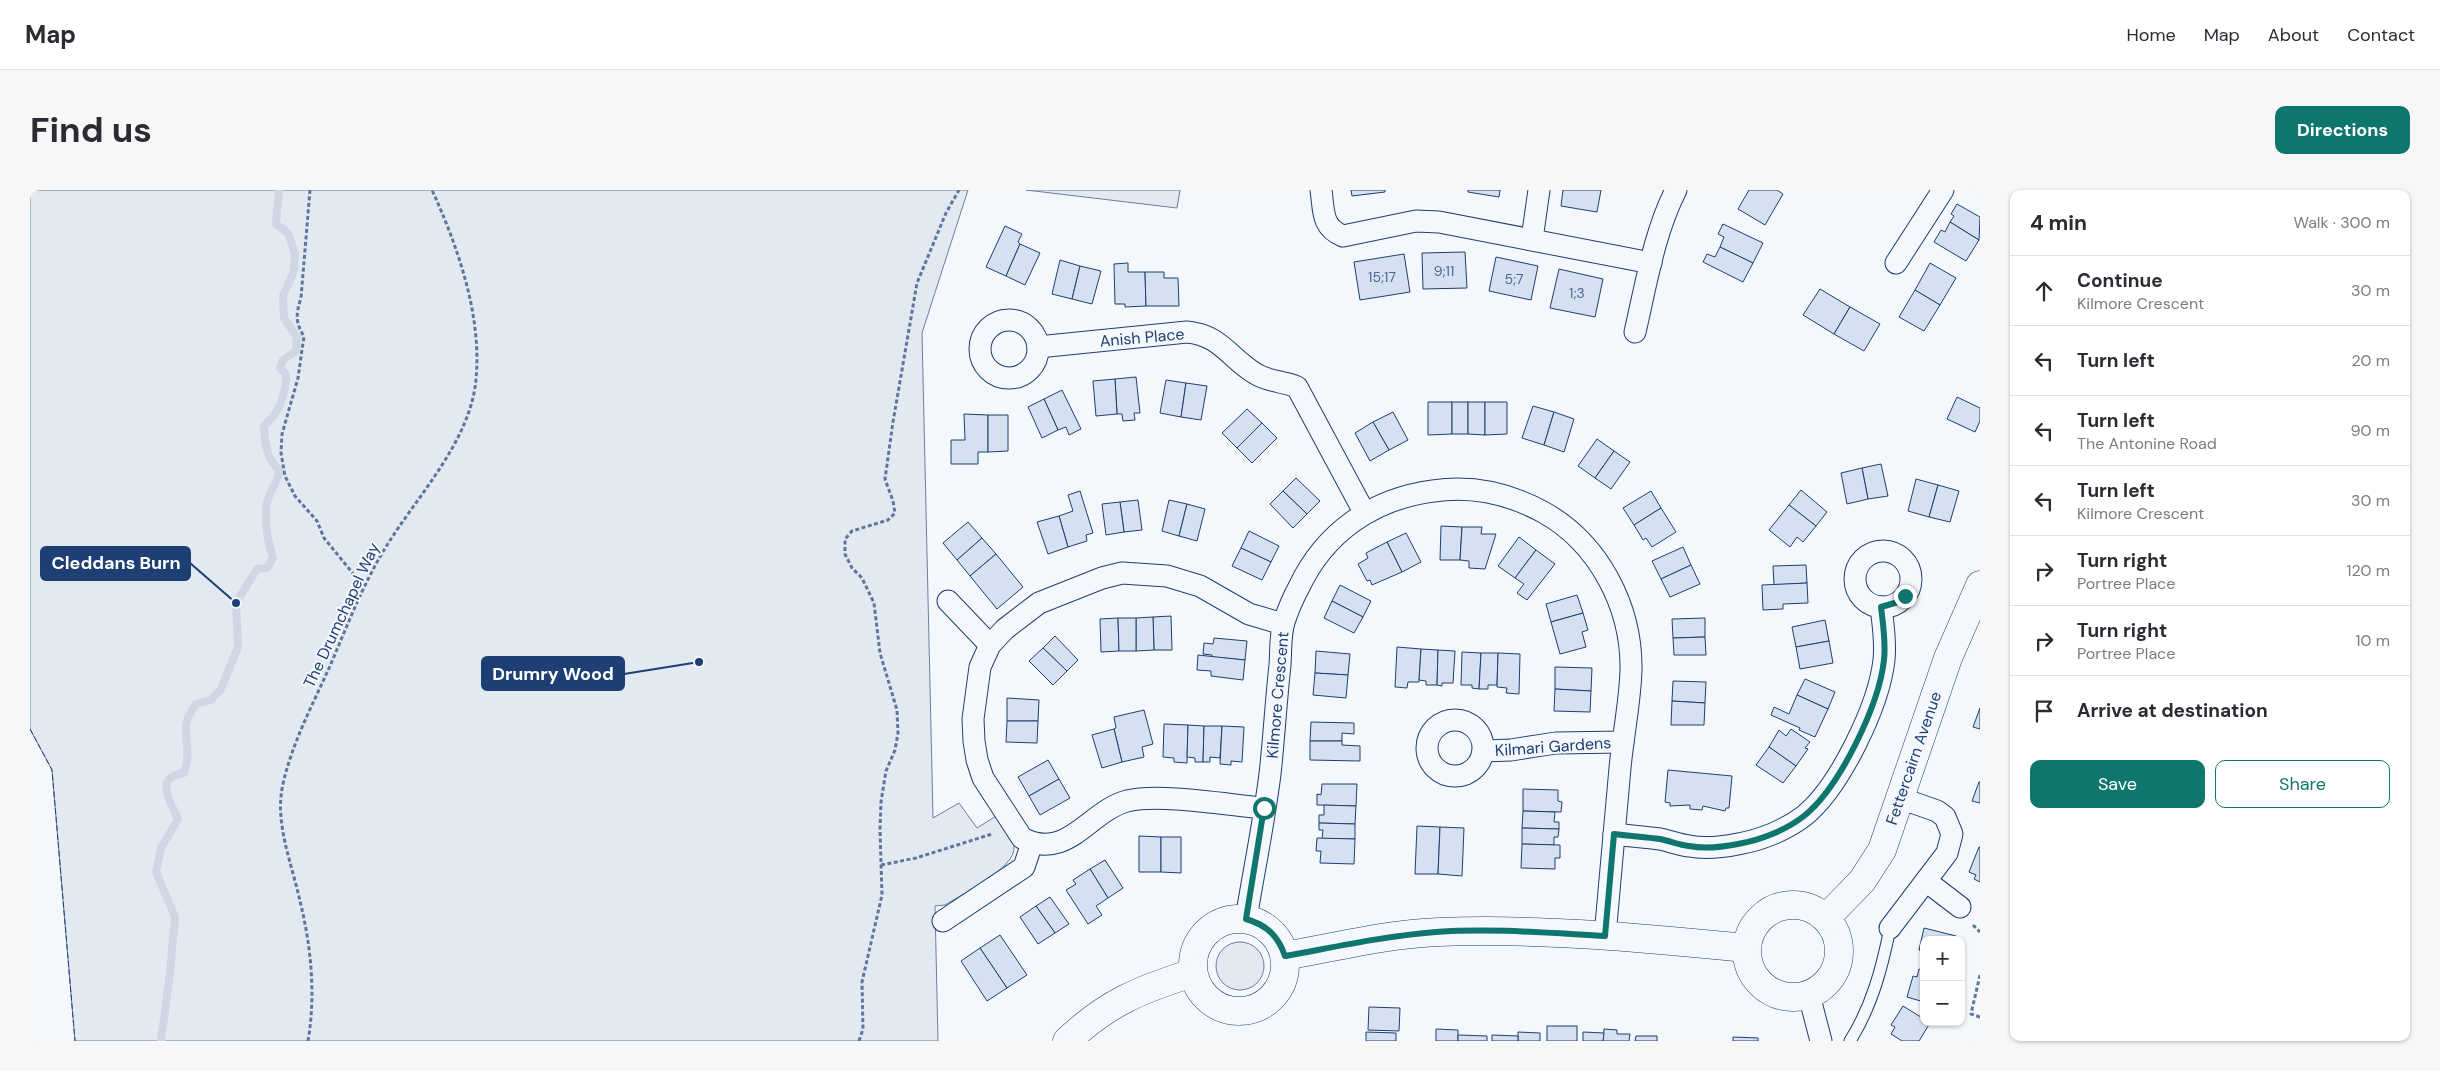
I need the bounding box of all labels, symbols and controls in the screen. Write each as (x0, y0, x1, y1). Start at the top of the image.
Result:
text: Map (25, 19, 76, 50)
text: Home (2126, 23, 2176, 47)
text: Map (2204, 23, 2240, 47)
text: About (2268, 23, 2319, 47)
text: Contact (2347, 23, 2415, 47)
button: Directions (2275, 106, 2410, 154)
text: Find us (30, 107, 152, 153)
text: 4 min (2030, 209, 2087, 237)
text: Walk · 300 m (2293, 212, 2390, 233)
house number: 9;11 (1434, 262, 1454, 280)
house number: 15;17 (1368, 268, 1396, 286)
text: Continue (2077, 268, 2163, 293)
house number: 5;7 (1504, 270, 1524, 288)
icon: ahead (2030, 277, 2058, 305)
text: 30 m (2351, 280, 2390, 301)
house number: 1;3 (1569, 284, 1585, 302)
text: Kilmore Crescent (2077, 293, 2204, 314)
street label: Anish Place (1099, 323, 1185, 352)
icon: left (2030, 347, 2058, 375)
text: Turn left (2077, 348, 2155, 373)
text: 20 m (2351, 350, 2390, 371)
text: Turn left (2077, 408, 2155, 433)
icon: left (2030, 417, 2058, 445)
text: 90 m (2350, 420, 2390, 441)
text: The Antonine Road (2077, 433, 2217, 454)
text: Turn left (2077, 478, 2155, 503)
icon: left (2030, 487, 2058, 515)
text: 30 m (2351, 490, 2390, 511)
text: Kilmore Crescent (2077, 503, 2204, 524)
street label: The Drumchapel Way (299, 539, 384, 691)
callout: Cleddans Burn (41, 547, 190, 580)
text: Turn right (2077, 548, 2167, 573)
text: Cleddans Burn (51, 551, 181, 575)
icon: right (2030, 557, 2058, 585)
text: 120 m (2346, 560, 2390, 581)
text: Portree Place (2077, 573, 2175, 594)
route end (1894, 585, 1917, 608)
text: Turn right (2077, 618, 2167, 643)
icon: right (2030, 627, 2058, 655)
text: 10 m (2356, 630, 2390, 651)
street label: Kilmore Crescent (1261, 631, 1294, 759)
text: Portree Place (2077, 643, 2175, 664)
callout: Drumry Wood (482, 657, 624, 690)
text: Drumry Wood (492, 662, 614, 686)
street label: Fettercairn Avenue (1881, 689, 1946, 828)
icon: arrive (2030, 697, 2058, 725)
text: Arrive at destination (2077, 698, 2268, 723)
street label: Kilmari Gardens (1494, 732, 1612, 761)
button: Save (2030, 760, 2205, 808)
button: Share (2215, 760, 2390, 808)
route start (1253, 797, 1276, 820)
map controls (1920, 936, 1965, 1026)
button: + (1920, 936, 1965, 981)
button: − (1920, 981, 1965, 1026)

